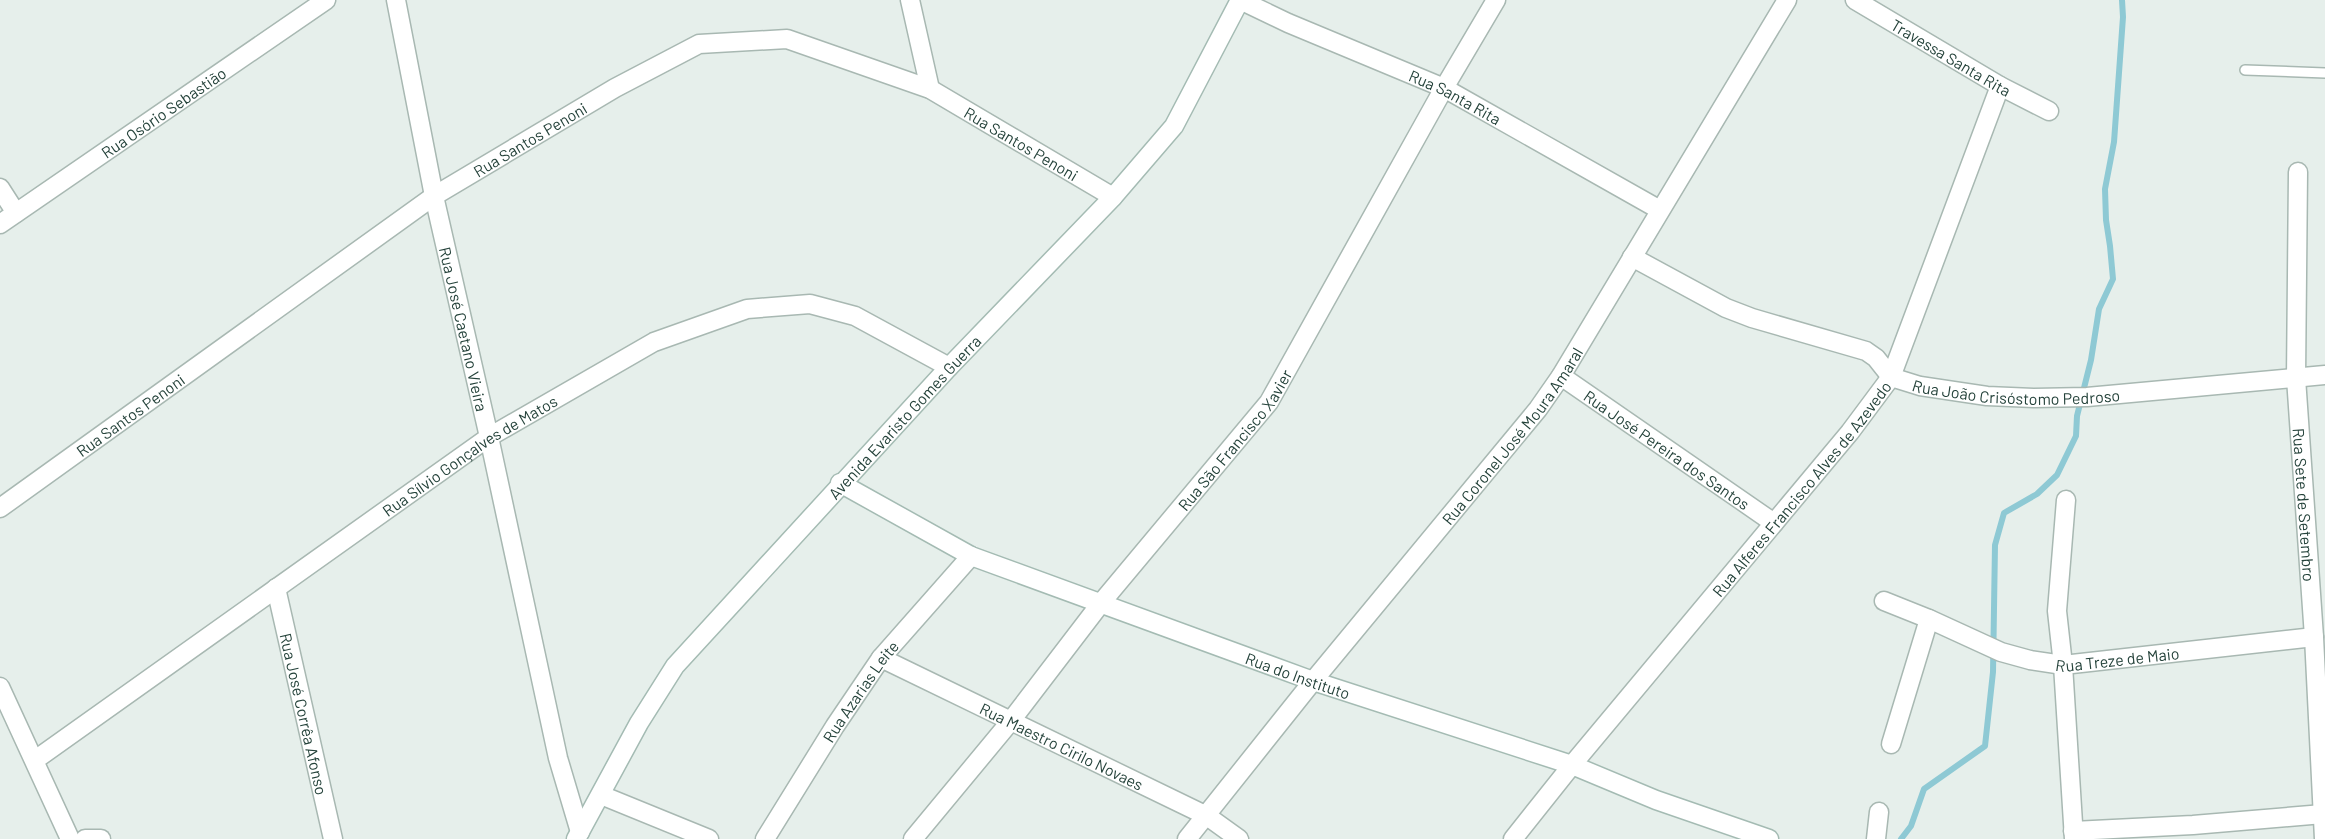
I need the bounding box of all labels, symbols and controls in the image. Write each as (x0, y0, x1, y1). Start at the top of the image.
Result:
street label: Travessa Santa Rita (1888, 14, 2014, 100)
street label: Rua Osório Sebastião (97, 62, 229, 161)
street label: Rua Santa Rita (1406, 65, 1505, 128)
street label: Rua Santos Penoni (470, 98, 590, 180)
street label: Rua Santos Penoni (961, 102, 1082, 184)
street label: Rua José Caetano Vieira (436, 245, 492, 413)
street label: Avenida Evaristo Gomes Guerra (824, 331, 984, 502)
street label: Rua Coronel José Moura Amaral (1437, 344, 1586, 528)
street label: Rua São Francisco Xavier (1173, 365, 1295, 514)
street label: Rua Santos Penoni (72, 369, 188, 460)
street label: Rua João Crisóstomo Pedroso (1910, 375, 2121, 408)
street label: Rua Alferes Francisco Alves de Azevedo (1708, 377, 1895, 600)
street label: Rua José Pereira dos Santos (1581, 386, 1754, 513)
street label: Rua Sílvio Gonçalves de Matos (378, 390, 560, 520)
street label: Rua Sete de Setembro (2290, 427, 2320, 582)
street label: Rua José Corrêa Afonso (277, 631, 332, 797)
street label: Rua Azarias Leite (818, 636, 902, 745)
street label: Rua Treze de Maio (2054, 643, 2180, 675)
street label: Rua do Instituto (1243, 648, 1353, 702)
street label: Rua Maestro Cirilo Novaes (977, 698, 1147, 793)

